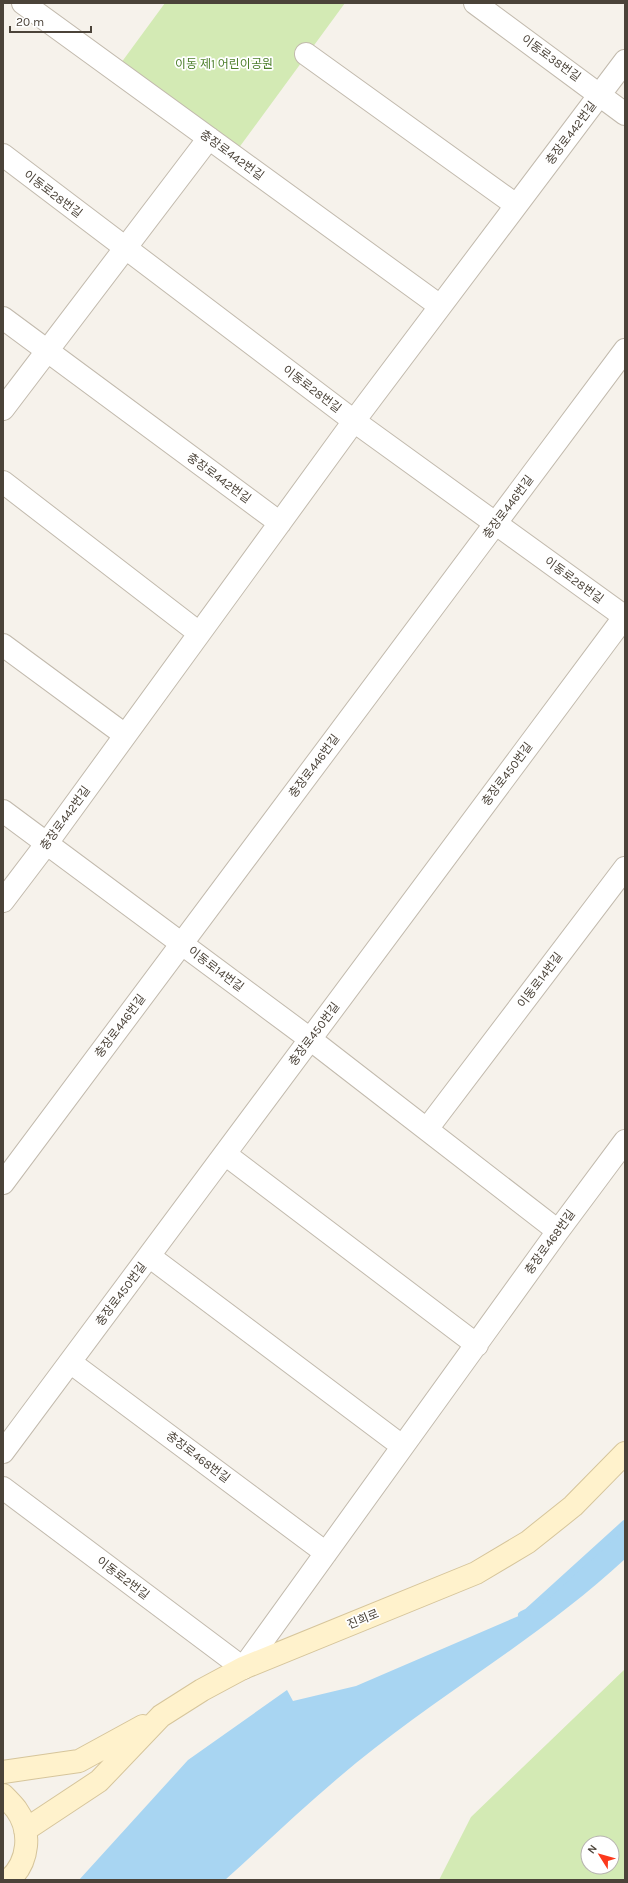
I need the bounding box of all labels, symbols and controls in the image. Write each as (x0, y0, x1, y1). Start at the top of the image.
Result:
scale bar (10, 8, 91, 34)
text: 20 m (16, 15, 44, 29)
street label: 이동로38번길 (519, 32, 583, 84)
park label: 이동 제1 어린이공원 (175, 57, 273, 71)
street label: 충장로442번길 (543, 99, 599, 167)
street label: 충장로442번길 (197, 127, 267, 183)
street label: 이동로28번길 (21, 167, 85, 221)
street label: 이동로28번길 (280, 362, 344, 416)
street label: 충장로442번길 (184, 450, 254, 506)
street label: 충장로446번길 (480, 473, 536, 541)
street label: 이동로28번길 (542, 554, 606, 606)
street label: 충장로446번길 (286, 732, 342, 800)
street label: 충장로450번길 (479, 740, 535, 808)
street label: 충장로442번길 (37, 783, 93, 853)
street label: 이동로14번길 (185, 944, 247, 994)
street label: 이동로14번길 (515, 949, 565, 1011)
street label: 충장로446번길 (92, 992, 148, 1060)
street label: 충장로450번길 (286, 1000, 342, 1068)
street label: 충장로468번길 (522, 1207, 578, 1277)
street label: 충장로450번길 (93, 1260, 149, 1328)
street label: 충장로468번길 (163, 1428, 233, 1486)
street label: 이동로2번길 (94, 1554, 152, 1602)
street label: 진희로 (345, 1606, 381, 1632)
north arrow (580, 1835, 620, 1875)
text: N (585, 1842, 600, 1856)

